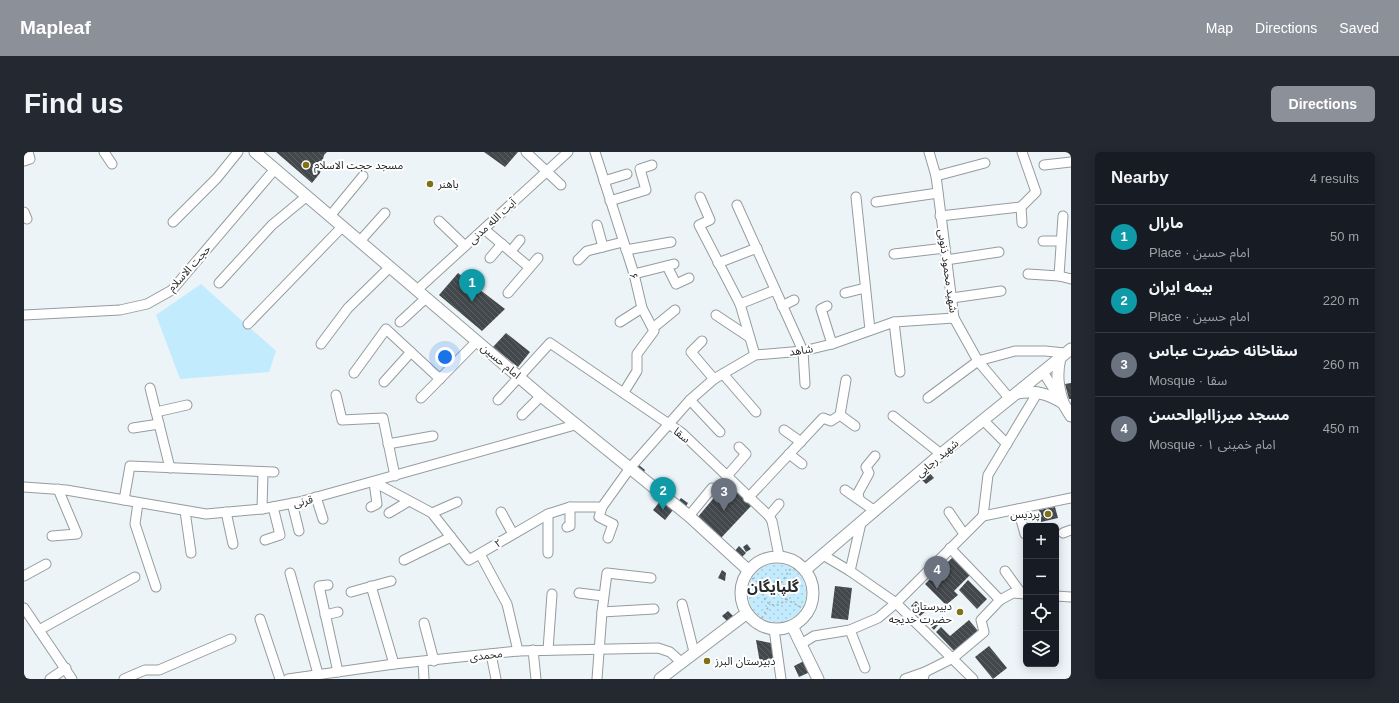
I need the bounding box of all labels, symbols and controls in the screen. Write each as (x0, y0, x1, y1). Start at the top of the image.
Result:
text: Mapleaf (20, 17, 91, 38)
text: Map (1206, 20, 1233, 36)
text: Directions (1255, 20, 1317, 36)
text: Saved (1339, 20, 1379, 36)
button: Directions (1271, 86, 1375, 122)
text: Find us (24, 88, 124, 119)
place label: مسجد حجت الاسلام (314, 159, 403, 173)
marker: مسجد حجت الاسلام (301, 160, 311, 170)
text: Nearby (1111, 168, 1169, 187)
text: 4 results (1310, 171, 1359, 186)
place label: باهنر (437, 178, 459, 191)
marker: باهنر (425, 179, 435, 189)
street label: آیت الله مدنی (466, 195, 520, 247)
text: مارال (1149, 214, 1183, 231)
street label: شهید محمود ذنوبی (935, 228, 960, 314)
text: 1 (1120, 229, 1128, 244)
text: 50 m (1330, 229, 1359, 244)
street label: حجت الاسلام (165, 242, 215, 295)
text: Place · امام حسین (1149, 245, 1250, 260)
pin: 1 (459, 269, 485, 302)
street label: ۶ (627, 271, 641, 281)
text: بیمه ایران (1149, 278, 1213, 295)
text: 2 (1120, 293, 1128, 308)
text: 220 m (1323, 293, 1359, 308)
text: Place · امام حسین (1149, 309, 1250, 324)
street label: امام حسین (477, 341, 523, 383)
street label: شاهد (788, 342, 814, 358)
text: سقاخانه حضرت عباس (1149, 342, 1298, 359)
your location (435, 347, 455, 367)
text: 3 (1120, 357, 1128, 372)
text: 260 m (1323, 357, 1359, 372)
text: Mosque · سقا (1149, 373, 1227, 388)
text: مسجد میرزاابوالحسن (1149, 406, 1289, 423)
text: 4 (1120, 421, 1128, 436)
text: 450 m (1323, 421, 1359, 436)
street label: سقا (671, 425, 693, 445)
street label: شهید رجایی (913, 436, 962, 480)
text: Mosque · امام خمینی ۱ (1149, 437, 1276, 452)
pin: 2 (650, 477, 676, 510)
pin: 3 (711, 478, 737, 511)
street label: قرنی (292, 493, 314, 510)
place label: پردیس (1010, 508, 1040, 522)
marker: پردیس (1043, 509, 1053, 519)
map controls (1023, 523, 1059, 667)
button: + (1023, 523, 1059, 559)
street label: ۲ (492, 536, 504, 550)
pin: 4 (924, 556, 950, 589)
button: − (1023, 559, 1059, 595)
district label: گلپایگان (747, 578, 799, 596)
button: locate (1023, 595, 1059, 631)
place label: دبیرستان حضرت خدیجه (889, 600, 953, 626)
marker: دبیرستان حضرت خدیجه (955, 607, 965, 617)
button: layers (1023, 631, 1059, 667)
street label: محمدی (469, 647, 504, 664)
place label: دبیرستان البرز (714, 655, 776, 668)
marker: دبیرستان البرز (702, 656, 712, 666)

